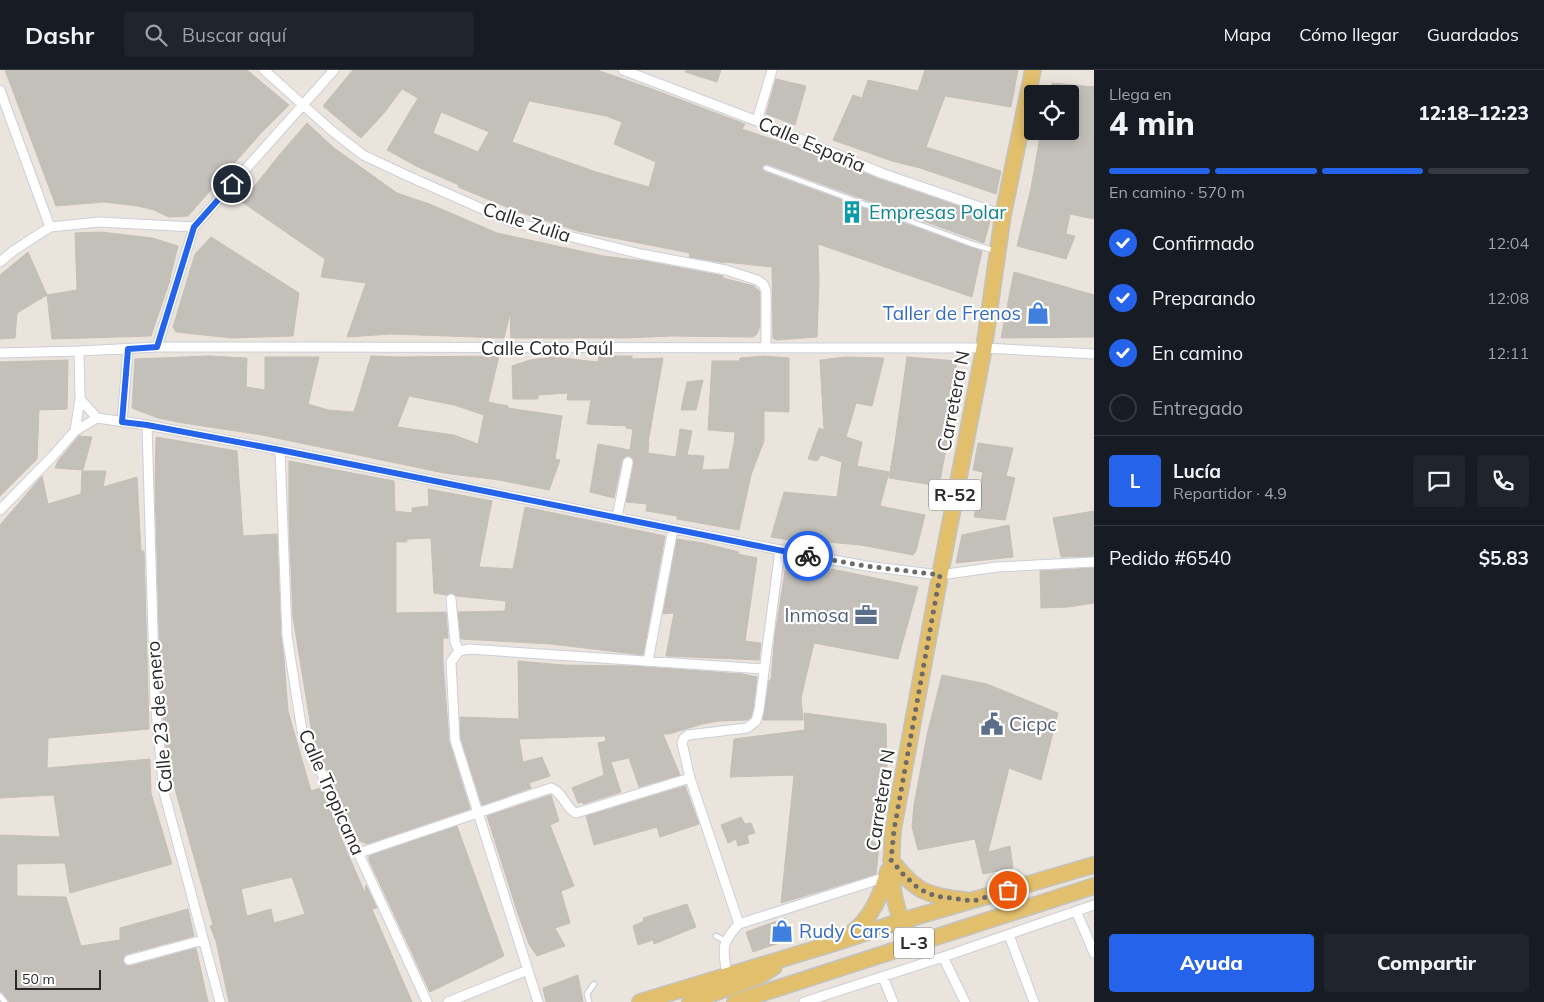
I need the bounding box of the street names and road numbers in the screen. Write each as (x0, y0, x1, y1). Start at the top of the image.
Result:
street label: Calle España (755, 111, 869, 177)
street label: Calle Zulia (480, 197, 574, 247)
street label: Calle Coto Paúl (481, 336, 613, 360)
street label: Carretera N (931, 348, 975, 454)
road number: R-52 (929, 480, 981, 510)
street label: Calle 23 de enero (140, 640, 178, 794)
street label: Calle Tropicana (294, 725, 370, 859)
street label: Carretera N (860, 748, 900, 852)
road number: L-3 (894, 928, 934, 958)

